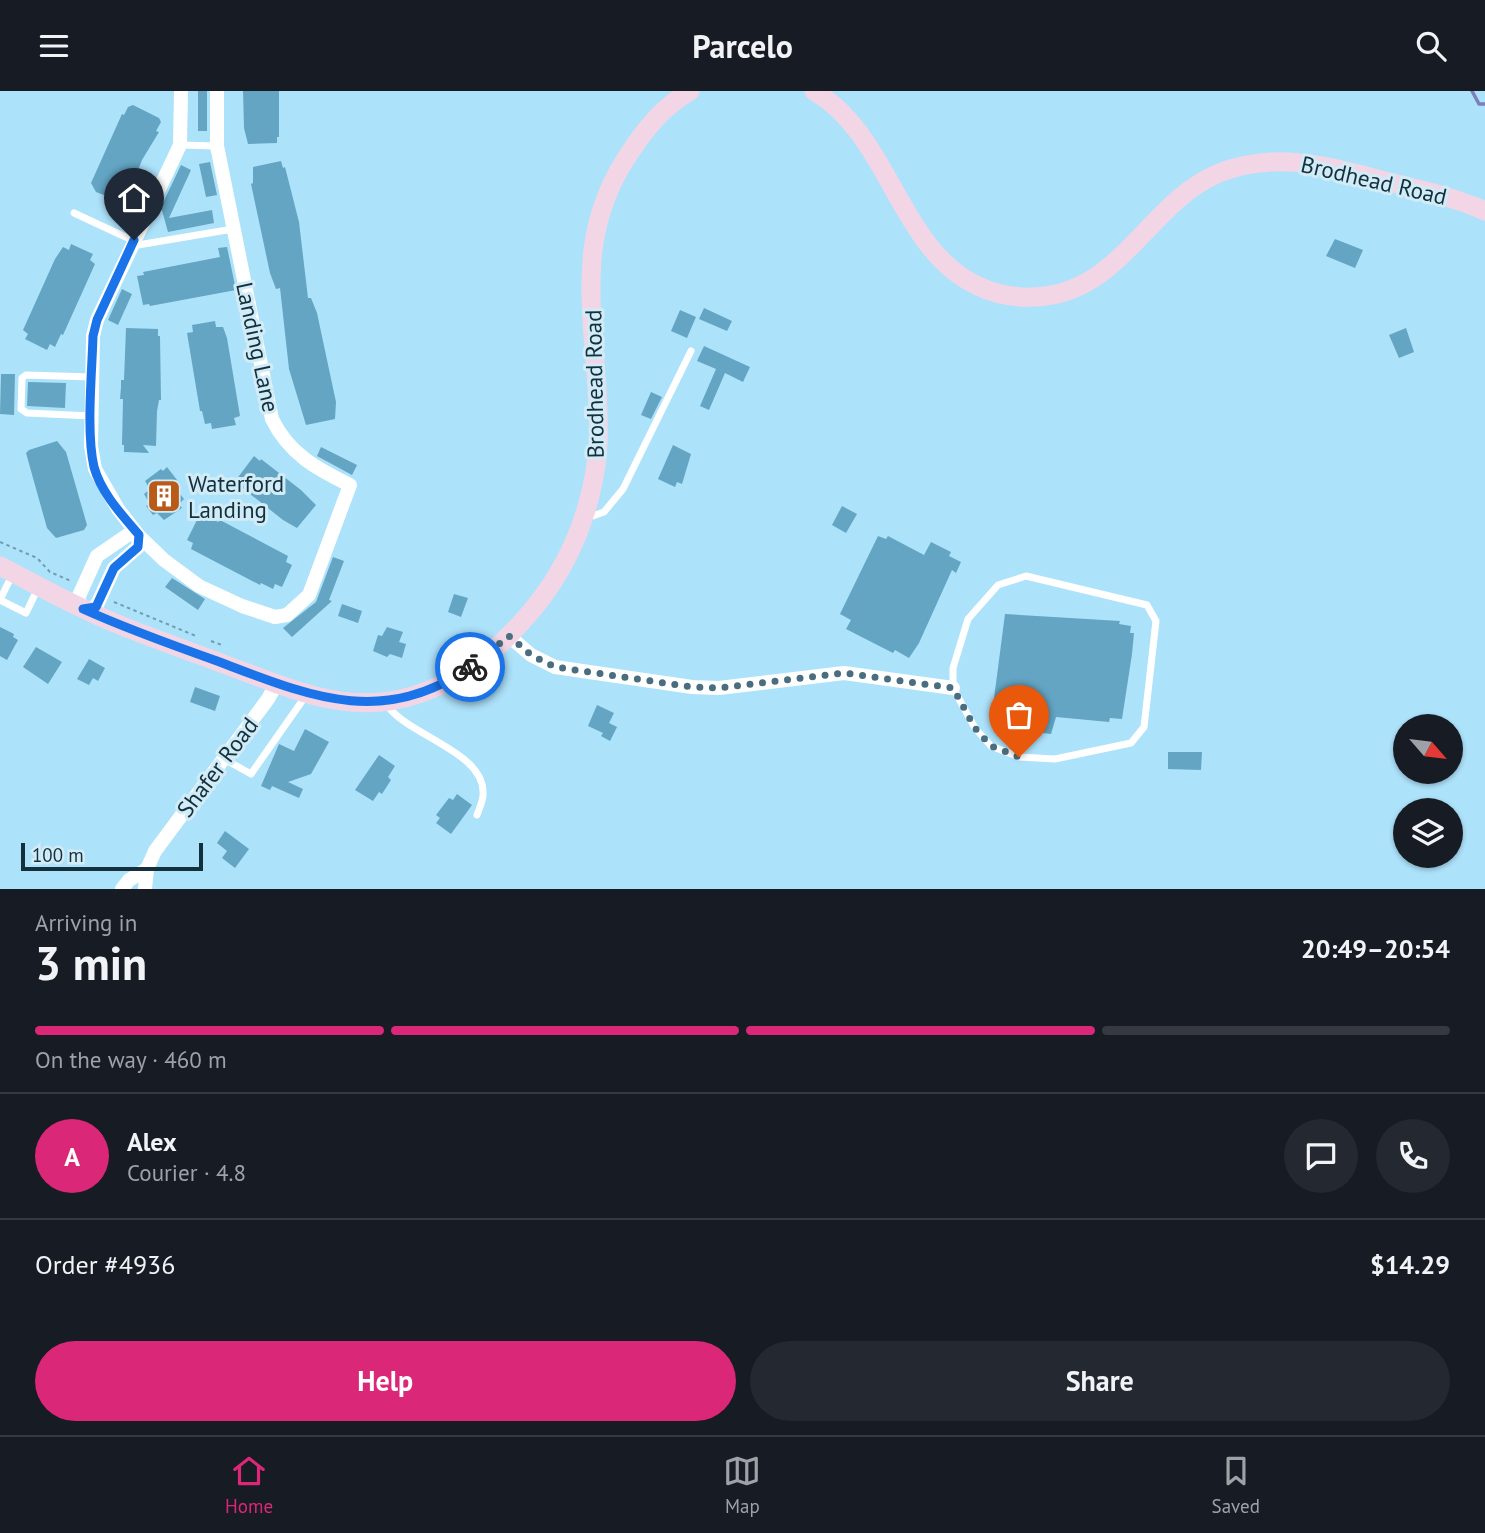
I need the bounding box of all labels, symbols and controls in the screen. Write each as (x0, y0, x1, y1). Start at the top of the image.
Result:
text: Parcelo (692, 25, 793, 67)
icon: menu (35, 27, 73, 65)
icon: search (1412, 27, 1450, 65)
street label: Brodhead Road (1298, 149, 1450, 211)
pin (104, 168, 164, 240)
icon: home (115, 179, 153, 217)
street label: Landing Lane (230, 279, 286, 415)
street label: Brodhead Road (578, 309, 610, 459)
place label: Waterford Landing (188, 469, 284, 524)
building icon: Waterford Landing (145, 477, 183, 515)
courier (435, 632, 505, 702)
icon: bike (451, 648, 489, 686)
pin (989, 685, 1049, 757)
icon: bag (1000, 696, 1038, 734)
street label: Shafer Road (170, 711, 264, 823)
north arrow (1393, 714, 1463, 784)
map controls (1393, 714, 1463, 868)
button: layers (1393, 798, 1463, 868)
scale bar (21, 840, 203, 872)
text: 100 m (32, 843, 84, 867)
text: Arriving in (35, 908, 137, 937)
text: 20:49–20:54 (1301, 932, 1450, 965)
text: 3 min (35, 933, 147, 993)
text: On the way · 460 m (35, 1045, 227, 1074)
button: chat (1284, 1119, 1358, 1193)
button: phone (1376, 1119, 1450, 1193)
text: Alex (127, 1125, 177, 1158)
text: A (64, 1140, 80, 1173)
text: Courier · 4.8 (127, 1158, 246, 1187)
text: Order #4936 (35, 1248, 175, 1281)
text: $14.29 (1370, 1248, 1450, 1281)
button: Help (35, 1341, 736, 1421)
button: Share (750, 1341, 1450, 1421)
tab: Home (225, 1452, 273, 1518)
tab: Map (723, 1452, 761, 1518)
tab: Saved (1212, 1452, 1260, 1518)

